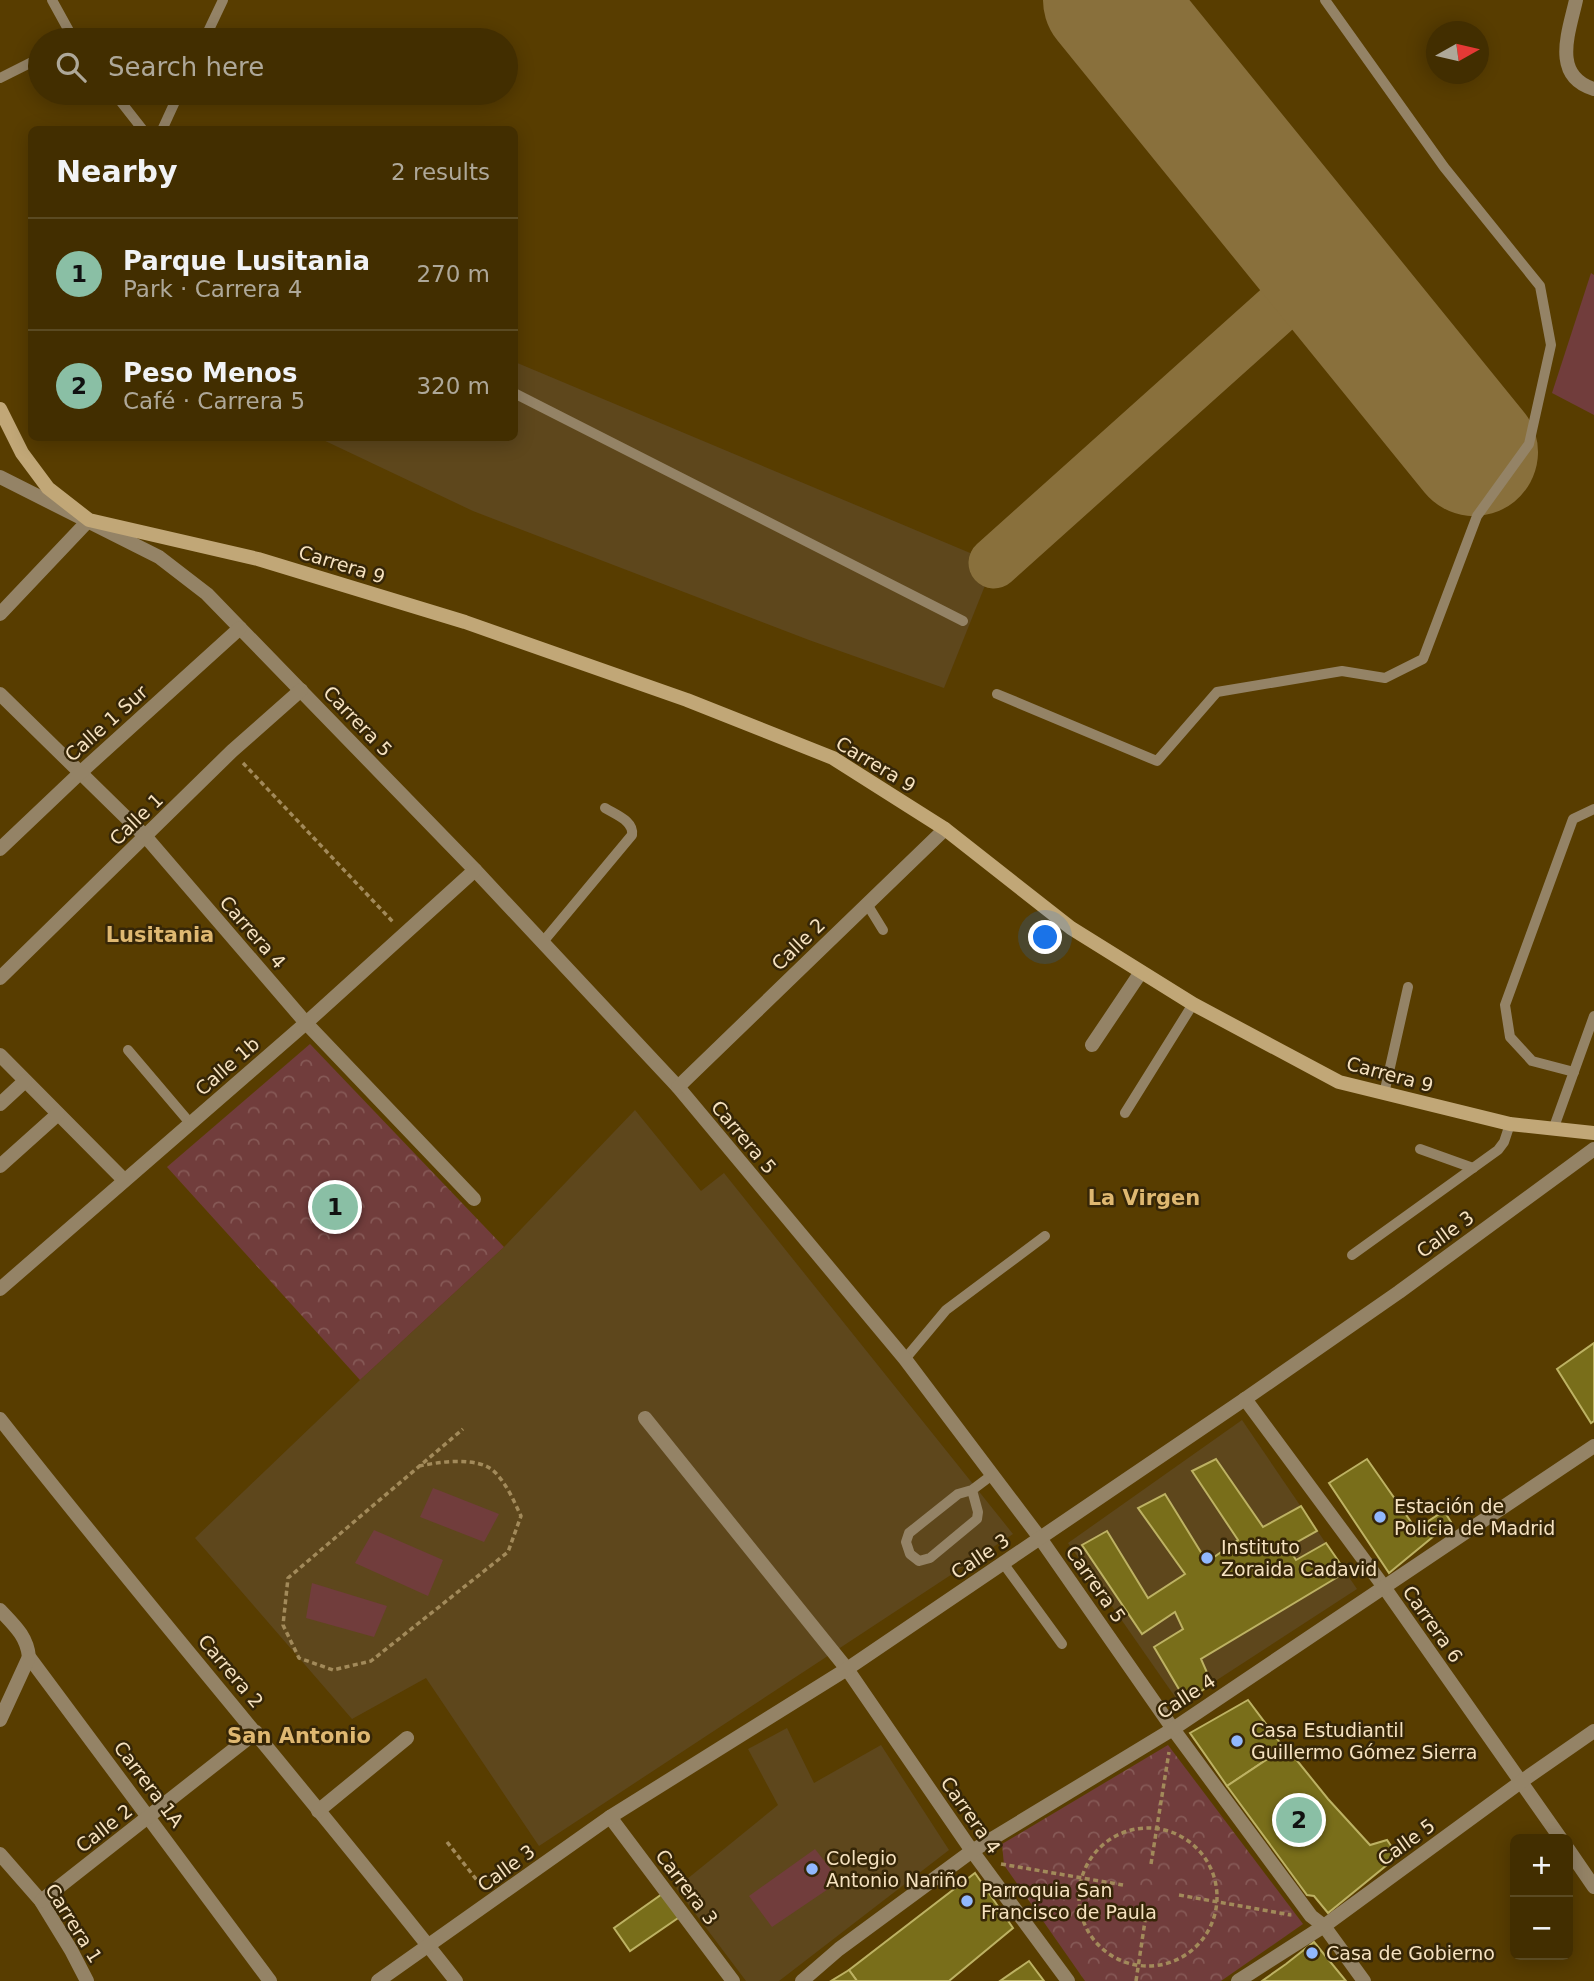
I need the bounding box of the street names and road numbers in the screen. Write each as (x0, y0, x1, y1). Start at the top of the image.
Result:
street label: Carrera 9 (296, 540, 388, 588)
street label: Calle 1 Sur (60, 680, 152, 766)
street label: Carrera 5 (319, 681, 397, 761)
street label: Carrera 9 (832, 732, 920, 796)
street label: Calle 1 (105, 788, 167, 850)
street label: Carrera 4 (215, 891, 291, 973)
street label: Calle 2 (767, 913, 829, 975)
street label: Calle 1b (191, 1032, 263, 1100)
street label: Carrera 9 (1344, 1052, 1436, 1096)
street label: Carrera 5 (707, 1096, 781, 1178)
street label: Calle 3 (1412, 1206, 1478, 1262)
street label: Calle 3 (947, 1529, 1013, 1583)
street label: Carrera 5 (1061, 1541, 1131, 1627)
street label: Carrera 6 (1398, 1581, 1468, 1667)
street label: Carrera 2 (194, 1630, 268, 1712)
street label: Calle 4 (1153, 1669, 1219, 1723)
street label: Carrera 1A (110, 1737, 188, 1831)
street label: Carrera 4 (936, 1772, 1006, 1858)
street label: Calle 2 (72, 1799, 136, 1857)
street label: Calle 5 (1373, 1814, 1439, 1870)
street label: Calle 3 (473, 1840, 539, 1896)
street label: Carrera 3 (651, 1845, 723, 1929)
street label: Carrera 1 (41, 1879, 107, 1967)

